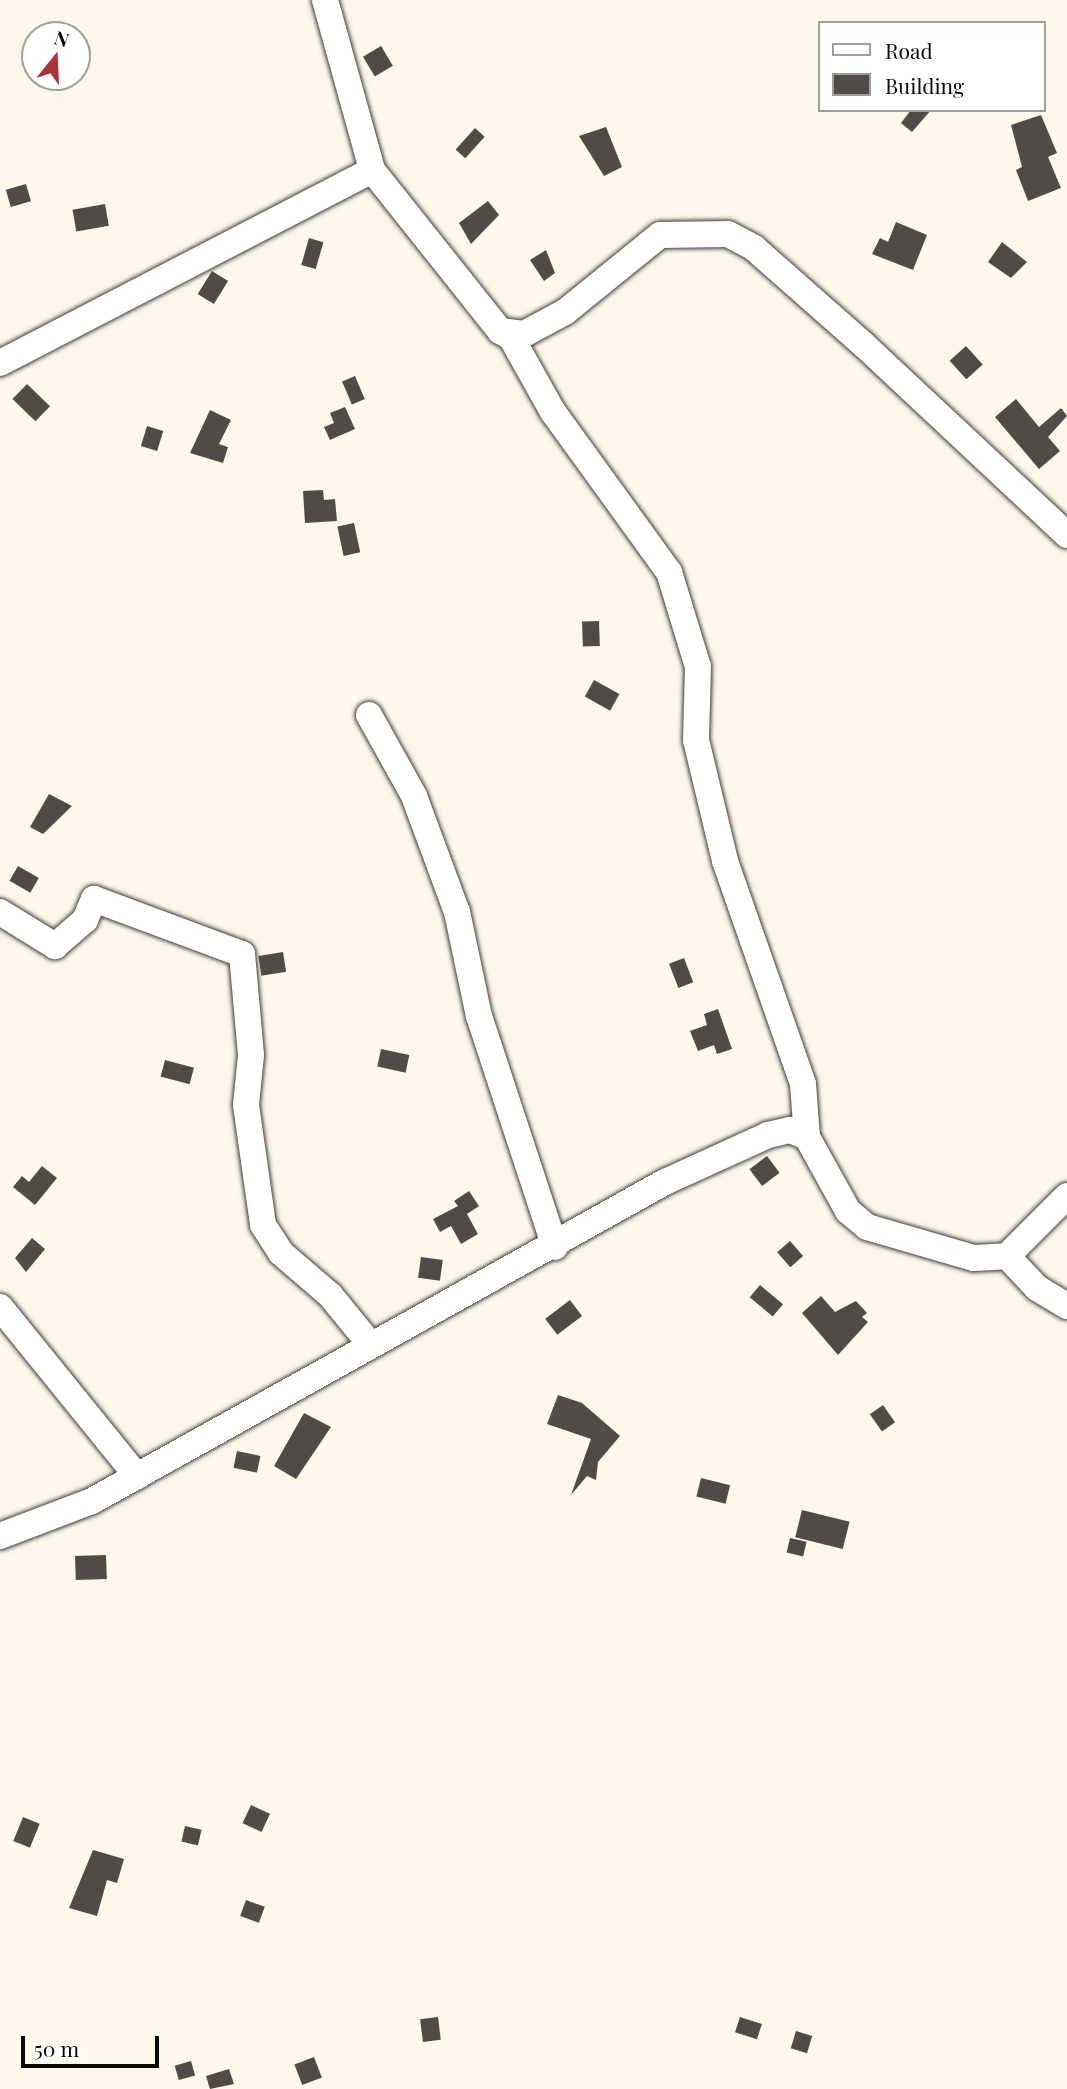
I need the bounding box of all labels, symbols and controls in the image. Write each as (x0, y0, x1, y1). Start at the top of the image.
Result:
north arrow (21, 21, 91, 91)
legend (818, 21, 1046, 112)
text: N (51, 23, 72, 52)
text: Road (885, 36, 933, 64)
text: Building (885, 71, 964, 99)
scale bar (24, 2022, 163, 2066)
text: 50 m (34, 2034, 79, 2062)

